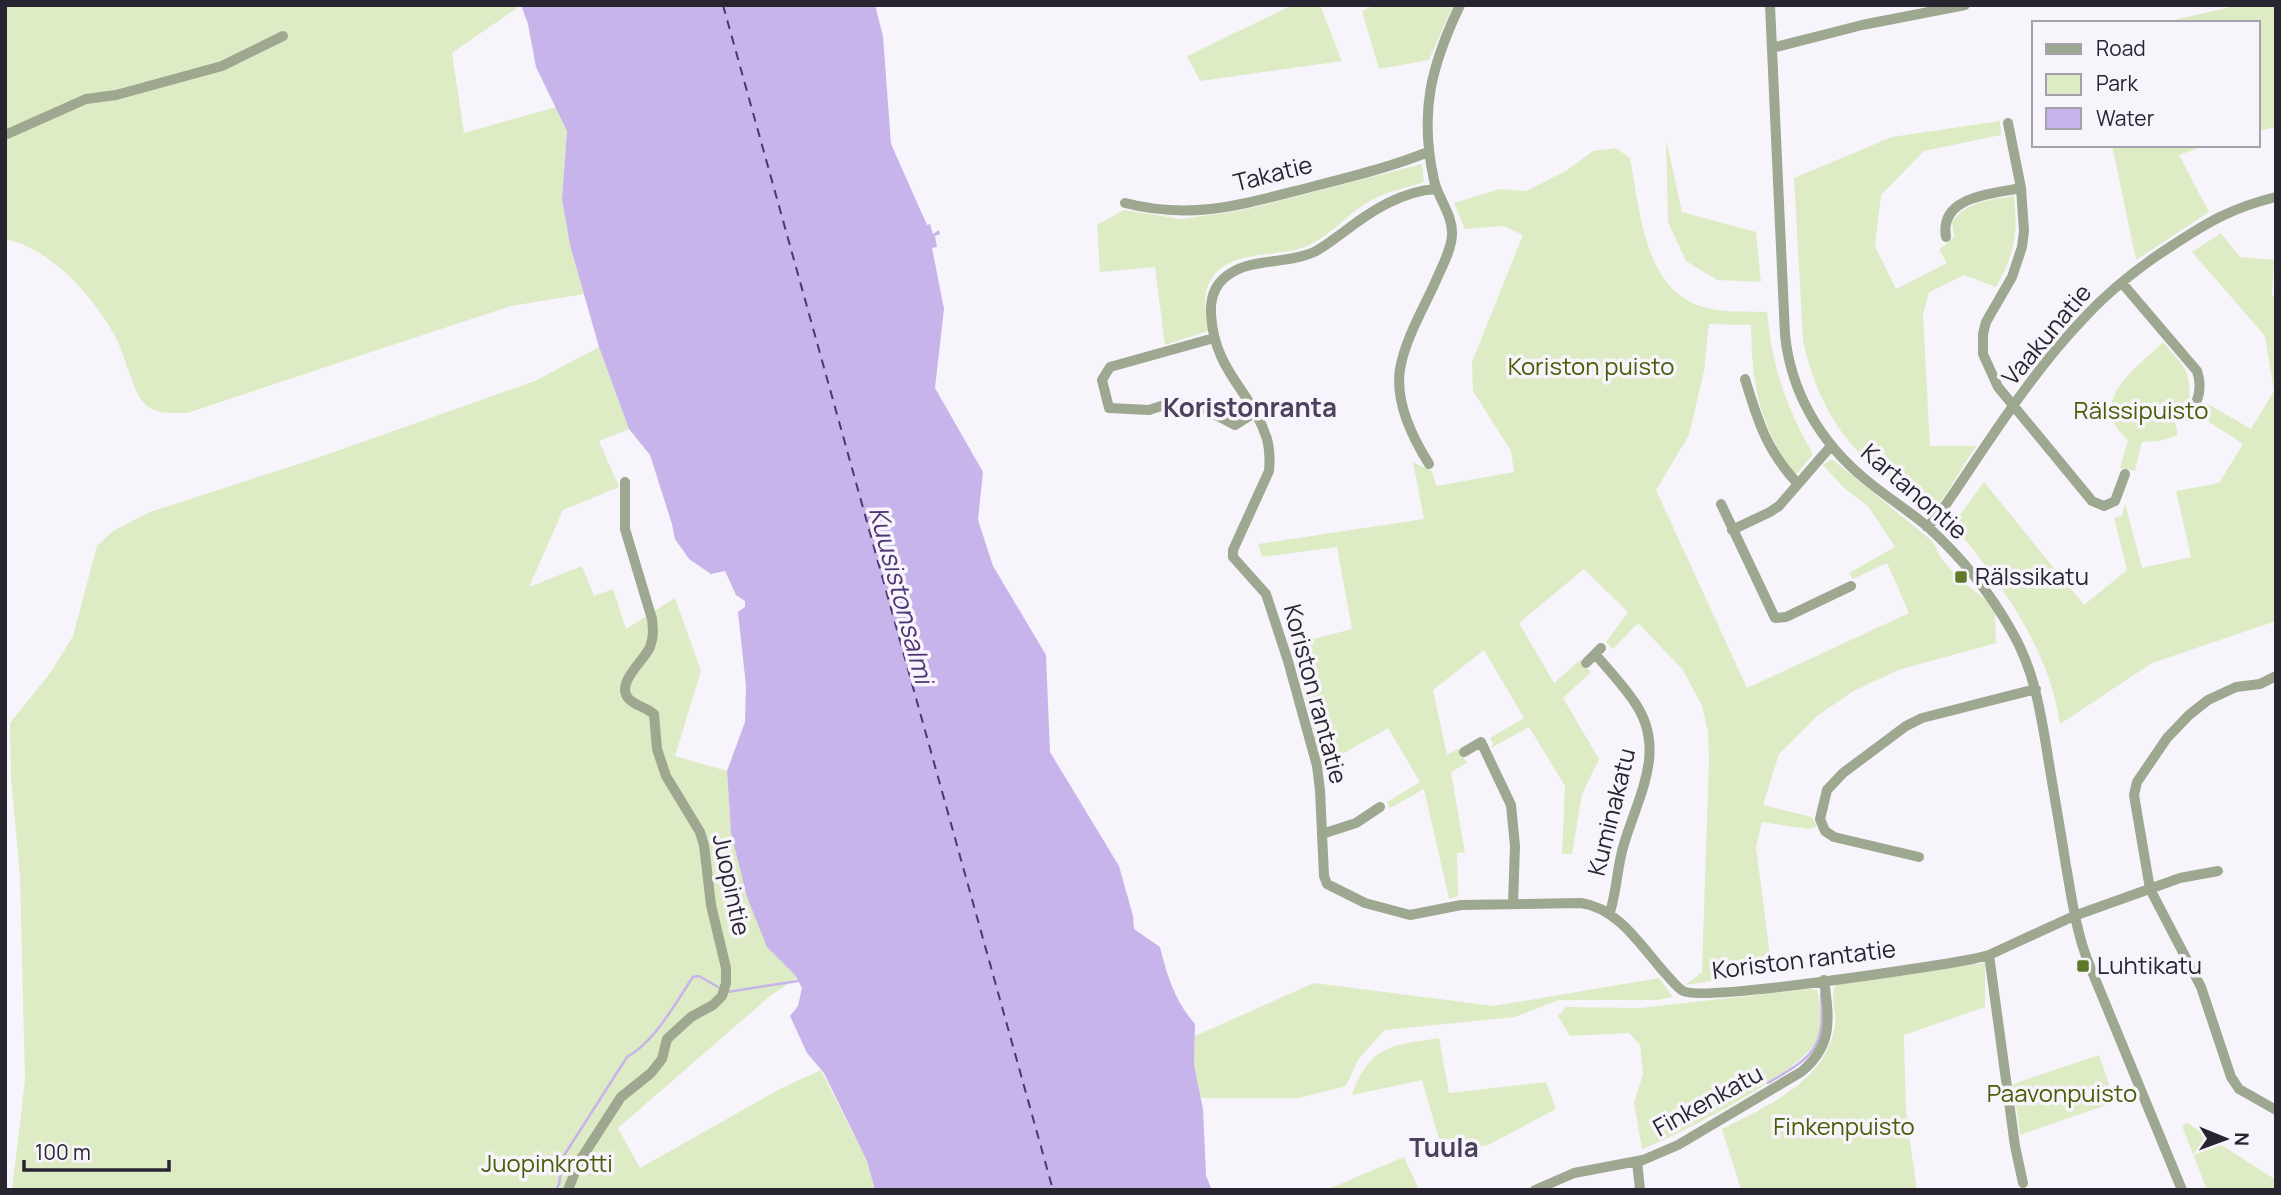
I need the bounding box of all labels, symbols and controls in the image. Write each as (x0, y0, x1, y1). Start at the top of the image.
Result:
legend (2032, 21, 2260, 147)
text: Road (2096, 34, 2146, 62)
text: Park (2096, 69, 2138, 97)
text: Water (2096, 104, 2155, 132)
street label: Takatie (1230, 147, 1316, 198)
street label: Vaakunatie (1994, 276, 2098, 392)
park label: Koriston puisto (1508, 349, 1674, 382)
district label: Koristonranta (1163, 389, 1337, 425)
park label: Rälssipuisto (2074, 393, 2208, 426)
street label: Kartanontie (1855, 435, 1975, 546)
water label: Kuusistonsalmi (861, 502, 944, 690)
place label: Rälssikatu (1975, 559, 2089, 592)
marker: Rälssikatu (1953, 569, 1969, 585)
street label: Koriston rantatie (1277, 600, 1356, 787)
street label: Kuminakatu (1579, 744, 1642, 879)
street label: Juopintie (706, 831, 759, 938)
street label: Koriston rantatie (1710, 931, 1897, 986)
place label: Luhtikatu (2097, 948, 2202, 981)
marker: Luhtikatu (2075, 958, 2091, 974)
street label: Finkenkatu (1647, 1056, 1768, 1143)
park label: Paavonpuisto (1987, 1076, 2137, 1109)
north arrow (2190, 1104, 2260, 1174)
park label: Finkenpuisto (1773, 1109, 1915, 1142)
scale bar (24, 1128, 170, 1172)
district label: Tuula (1409, 1129, 1479, 1165)
text: N (2229, 1132, 2255, 1146)
text: 100 m (35, 1138, 91, 1166)
park label: Juopinkrotti (481, 1146, 613, 1179)

